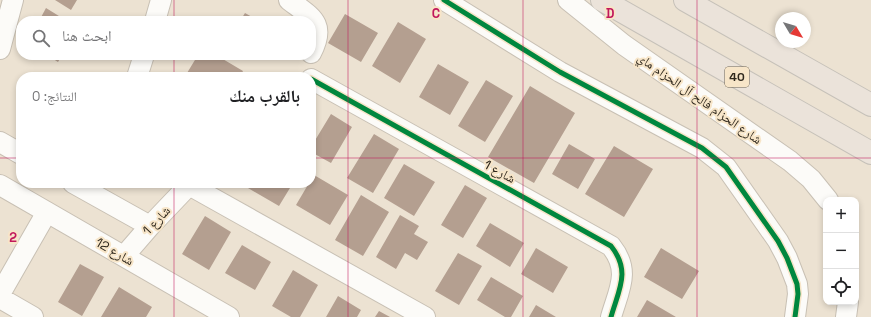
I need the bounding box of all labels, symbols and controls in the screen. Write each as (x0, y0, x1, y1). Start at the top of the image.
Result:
text: C (432, 5, 440, 22)
text: D (606, 5, 615, 22)
north arrow (775, 12, 811, 48)
search box (16, 16, 316, 60)
text: ابحث هنا (62, 26, 112, 45)
icon: search (30, 27, 52, 49)
street label: شارع الحزام فالح آل الحزام ماي (633, 49, 765, 150)
road number: 40 (725, 67, 749, 87)
text: بالقرب منك (229, 85, 300, 107)
text: النتائج: 0 (32, 88, 77, 105)
street label: شارع 1 (481, 156, 519, 188)
map controls (823, 197, 859, 305)
button: + (823, 197, 859, 233)
street label: شارع 1 (139, 202, 175, 239)
text: 2 (9, 229, 17, 246)
button: − (823, 233, 859, 269)
street label: شارع 12 (92, 234, 137, 270)
button: locate (823, 269, 859, 305)

